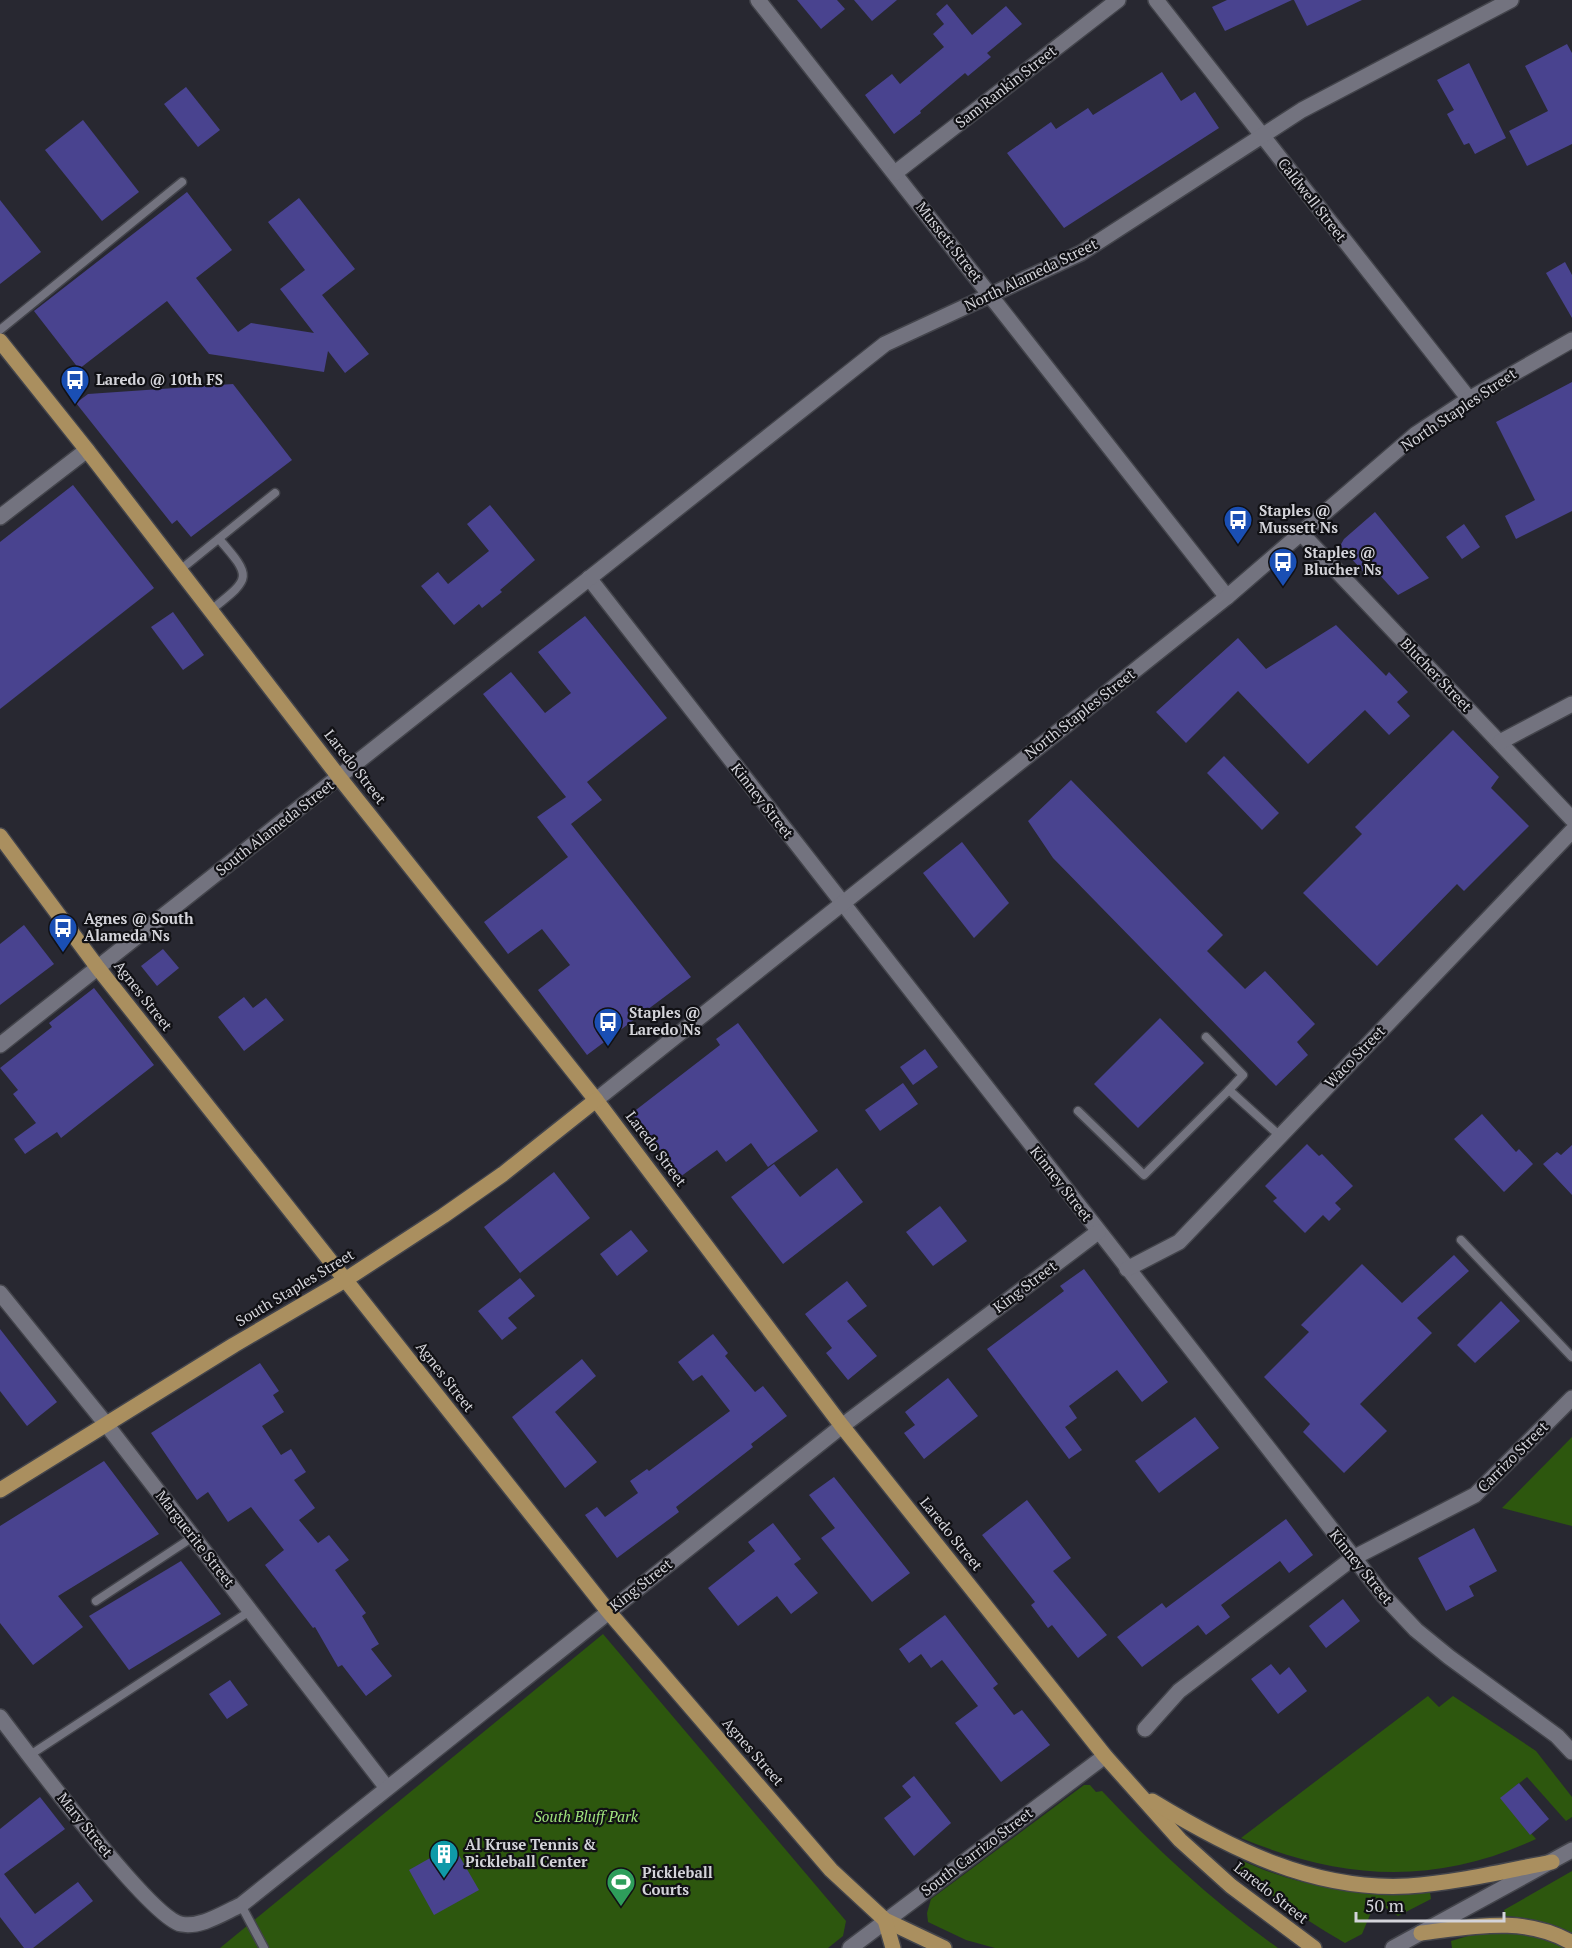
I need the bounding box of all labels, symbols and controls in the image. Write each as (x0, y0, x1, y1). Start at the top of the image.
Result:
street label: Sam Rankin Street (951, 40, 1060, 132)
street label: Caldwell Street (1274, 153, 1352, 246)
street label: Mussett Street (912, 197, 988, 286)
street label: North Alameda Street (961, 233, 1101, 315)
street label: North Staples Street (1397, 363, 1520, 455)
bus stop icon: Laredo @ 10th FS (59, 364, 91, 406)
place label: Laredo @ 10th FS (96, 369, 223, 389)
place label: Staples @ Mussett Ns (1259, 500, 1338, 537)
bus stop icon: Staples @ Mussett Ns (1222, 504, 1254, 546)
place label: Staples @ Blucher Ns (1304, 542, 1382, 579)
bus stop icon: Staples @ Blucher Ns (1267, 546, 1299, 588)
street label: Blucher Street (1396, 633, 1477, 716)
street label: North Staples Street (1020, 664, 1139, 763)
street label: Laredo Street (320, 725, 391, 808)
street label: Kinney Street (727, 759, 799, 843)
street label: South Alameda Street (211, 774, 338, 880)
place label: Agnes @ South Alameda Ns (84, 908, 194, 945)
bus stop icon: Agnes @ South Alameda Ns (47, 912, 79, 954)
street label: Agnes Street (110, 956, 178, 1035)
place label: Staples @ Laredo Ns (629, 1002, 701, 1039)
bus stop icon: Staples @ Laredo Ns (592, 1006, 624, 1048)
street label: Waco Street (1320, 1021, 1389, 1092)
street label: Laredo Street (622, 1107, 692, 1190)
street label: Kinney Street (1026, 1142, 1098, 1226)
street label: South Staples Street (232, 1244, 358, 1330)
street label: King Street (989, 1255, 1061, 1317)
street label: Agnes Street (412, 1337, 480, 1416)
street label: Carrizo Street (1473, 1416, 1552, 1496)
street label: Marguerite Street (152, 1486, 240, 1591)
street label: Laredo Street (916, 1492, 988, 1575)
street label: Kinney Street (1326, 1525, 1398, 1608)
street label: King Street (605, 1553, 676, 1615)
street label: Agnes Street (719, 1713, 789, 1790)
street label: Mary Street (54, 1788, 118, 1861)
street label: South Carrizo Street (916, 1802, 1037, 1900)
park label: South Bluff Park (534, 1806, 639, 1826)
place label: Al Kruse Tennis & Pickleball Center (465, 1834, 596, 1871)
building icon: Al Kruse Tennis & Pickleball Center (428, 1838, 460, 1880)
street label: Laredo Street (1230, 1857, 1313, 1928)
place label: Pickleball Courts (642, 1862, 713, 1899)
sports icon: Pickleball Courts (605, 1866, 637, 1908)
scale bar (1356, 1885, 1504, 1923)
text: 50 m (1365, 1893, 1405, 1917)

